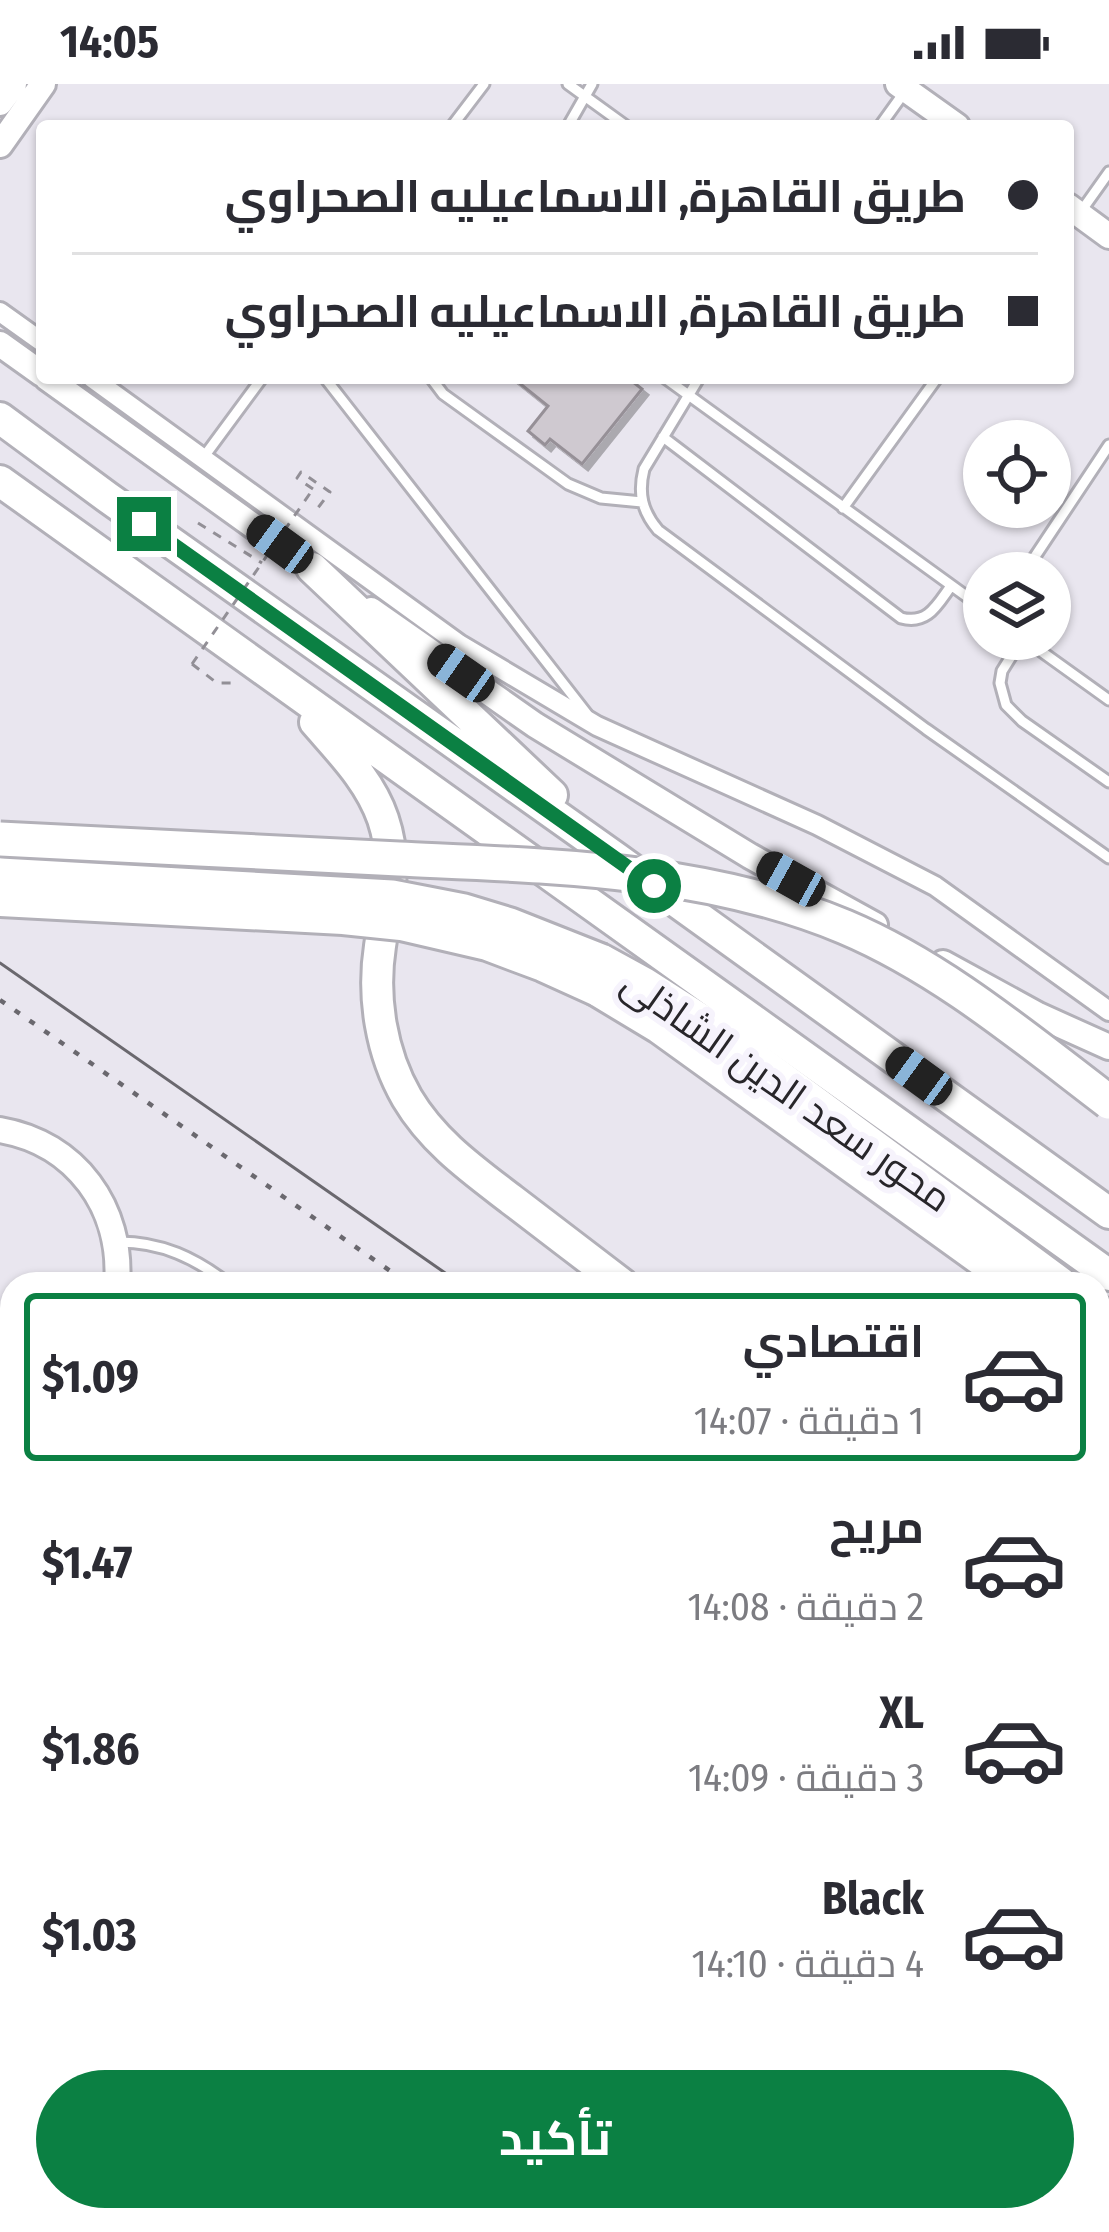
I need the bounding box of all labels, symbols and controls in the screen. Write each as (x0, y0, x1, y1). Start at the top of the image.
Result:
text: 14:05 (60, 15, 159, 69)
text: طريق القاهرة, الاسماعيليه الصحراوي (225, 170, 966, 224)
text: طريق القاهرة, الاسماعيليه الصحراوي (225, 285, 966, 339)
map controls (963, 420, 1071, 660)
button: locate (963, 420, 1071, 528)
route end (117, 497, 171, 551)
car (240, 508, 320, 580)
button: layers (963, 552, 1071, 660)
car (421, 638, 501, 708)
car (751, 846, 831, 912)
route start (627, 859, 681, 913)
street label: محور سعد الدين الشاذلى (613, 960, 960, 1222)
car (879, 1040, 959, 1112)
text: اقتصادي (743, 1315, 924, 1369)
icon: car (960, 1323, 1068, 1431)
text: $1.09 (42, 1350, 139, 1404)
text: 1 دقيقة · 14:07 (694, 1398, 924, 1444)
text: مريح (829, 1501, 924, 1555)
icon: car (960, 1509, 1068, 1617)
text: $1.47 (42, 1536, 133, 1590)
text: 2 دقيقة · 14:08 (687, 1584, 924, 1630)
text: XL (879, 1686, 924, 1740)
icon: car (960, 1695, 1068, 1803)
text: $1.86 (42, 1722, 139, 1776)
text: 3 دقيقة · 14:09 (688, 1755, 924, 1801)
text: Black (822, 1872, 924, 1926)
icon: car (960, 1881, 1068, 1989)
text: $1.03 (42, 1908, 137, 1962)
text: 4 دقيقة · 14:10 (692, 1941, 924, 1987)
button: تأكيد (36, 2070, 1074, 2208)

